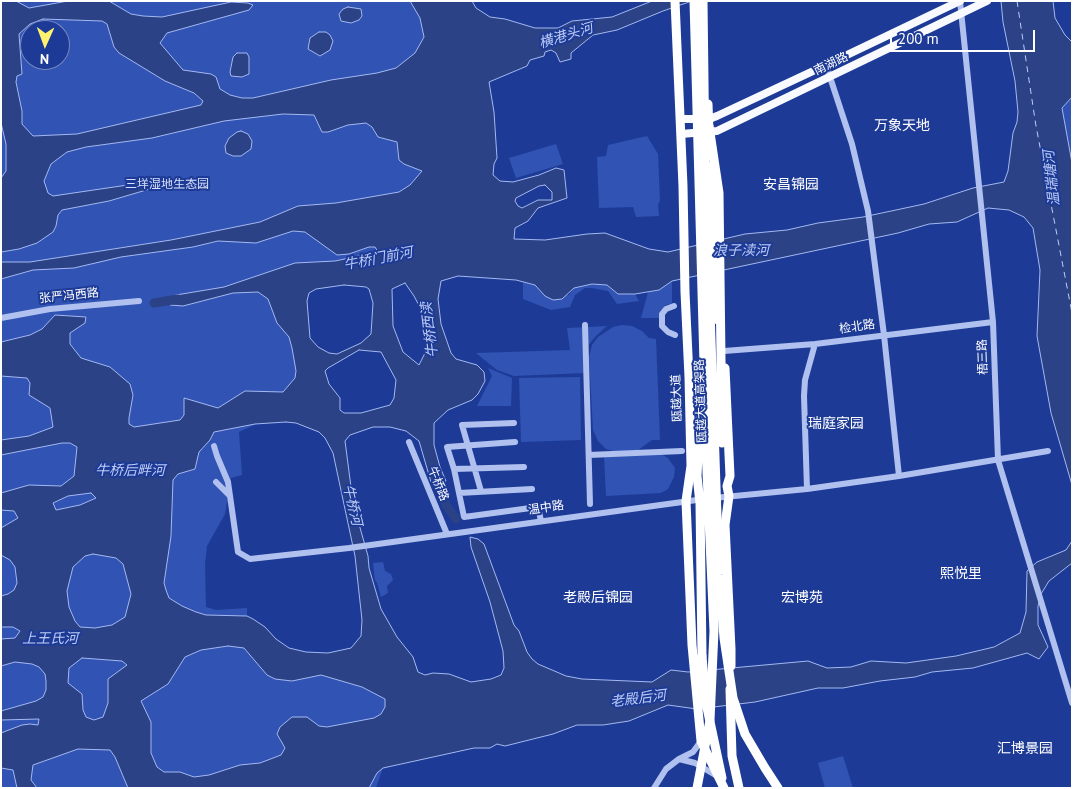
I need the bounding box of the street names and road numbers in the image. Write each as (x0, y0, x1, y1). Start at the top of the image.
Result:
street label: 南湖路 (812, 50, 850, 78)
street label: 张严冯西路 (38, 286, 100, 306)
street label: 检北路 (838, 317, 876, 337)
street label: 梧三路 (975, 339, 991, 375)
street label: 瓯越大道高架路 (692, 359, 710, 443)
street label: 瓯越大道 (669, 374, 685, 422)
street label: 牛桥路 (425, 465, 451, 503)
street label: 温中路 (527, 498, 565, 518)

